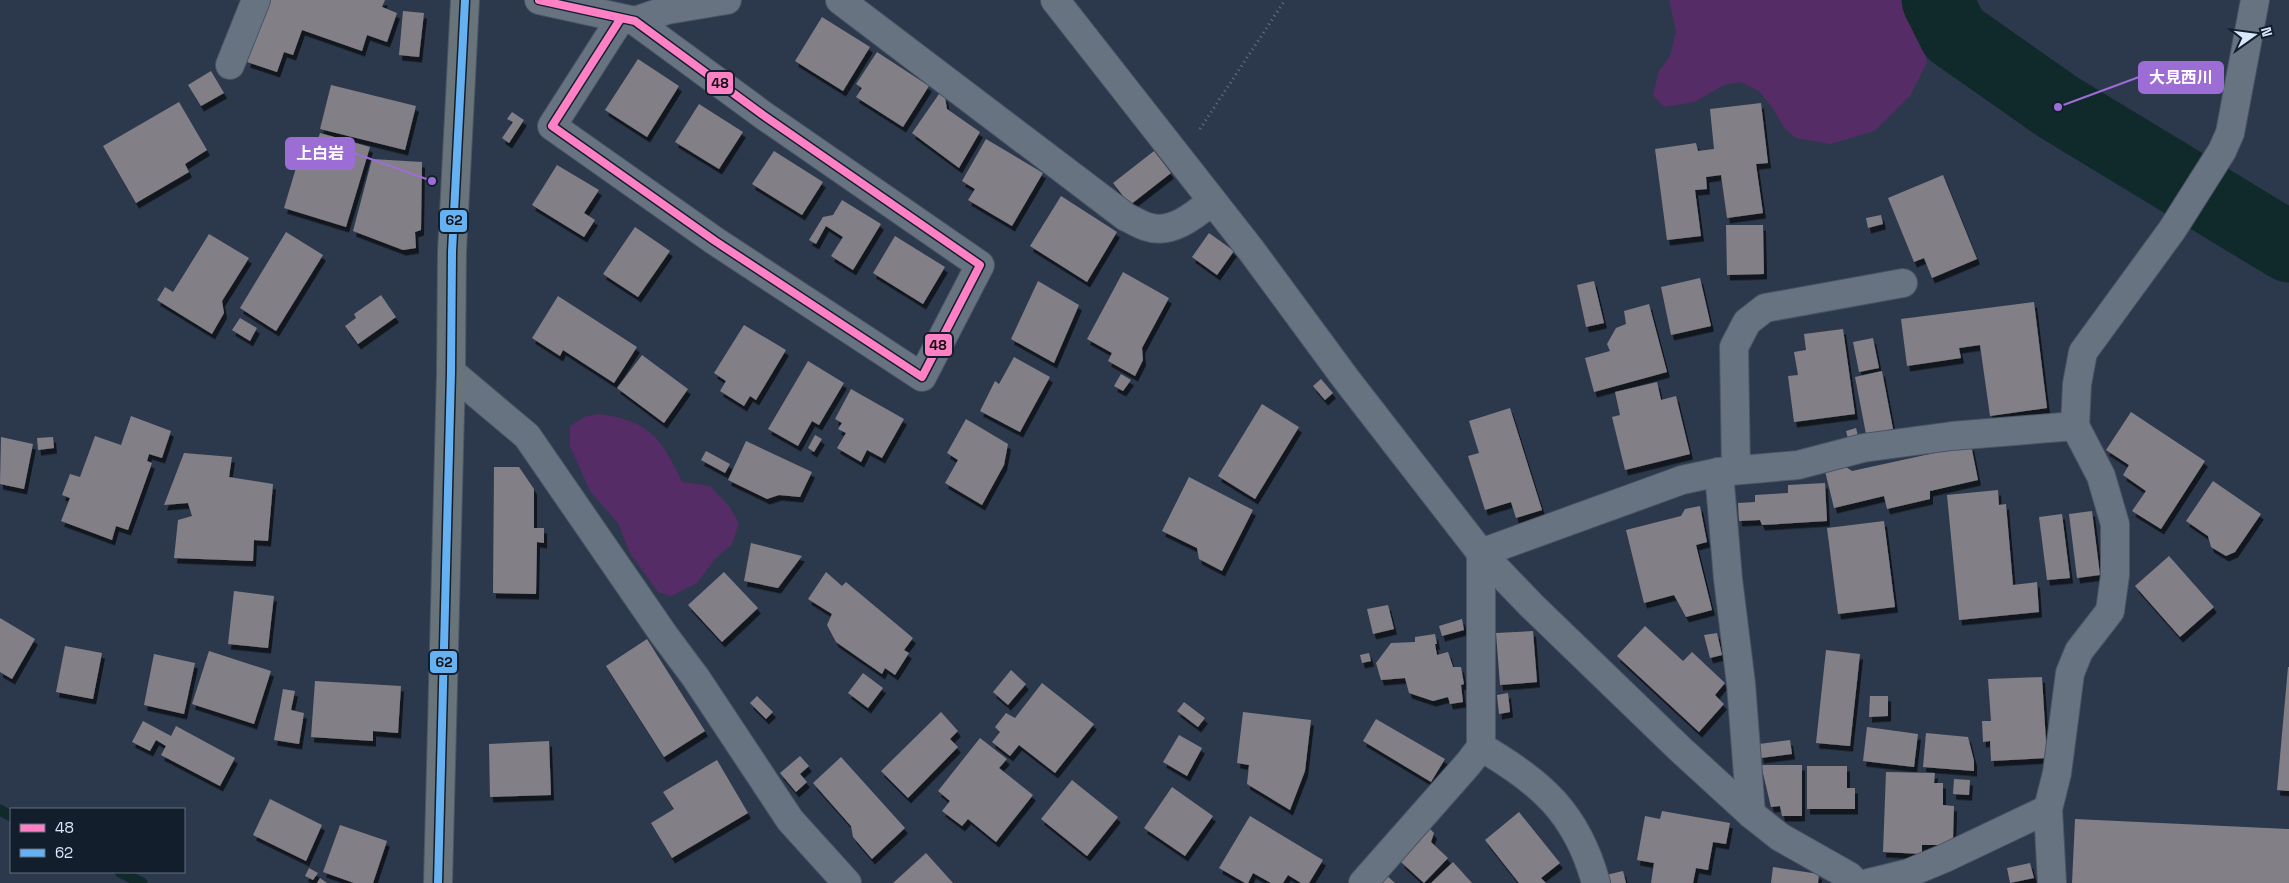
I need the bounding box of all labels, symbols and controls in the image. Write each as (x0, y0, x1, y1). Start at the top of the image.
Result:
north arrow (2229, 10, 2279, 60)
text: N (2257, 25, 2276, 39)
callout: 大見西川 (2139, 62, 2223, 93)
text: 大見西川 (2149, 67, 2213, 88)
line badge: 48 (706, 71, 734, 95)
text: 48 (711, 74, 729, 92)
callout: 上白岩 (286, 138, 354, 169)
text: 上白岩 (296, 143, 344, 164)
line badge: 62 (439, 209, 468, 233)
text: 62 (446, 211, 462, 229)
line badge: 48 (924, 333, 953, 357)
text: 48 (929, 336, 947, 354)
line badge: 62 (429, 650, 458, 674)
text: 62 (436, 653, 452, 671)
legend (10, 808, 185, 873)
text: 48 (55, 818, 74, 837)
text: 62 (55, 843, 73, 862)

